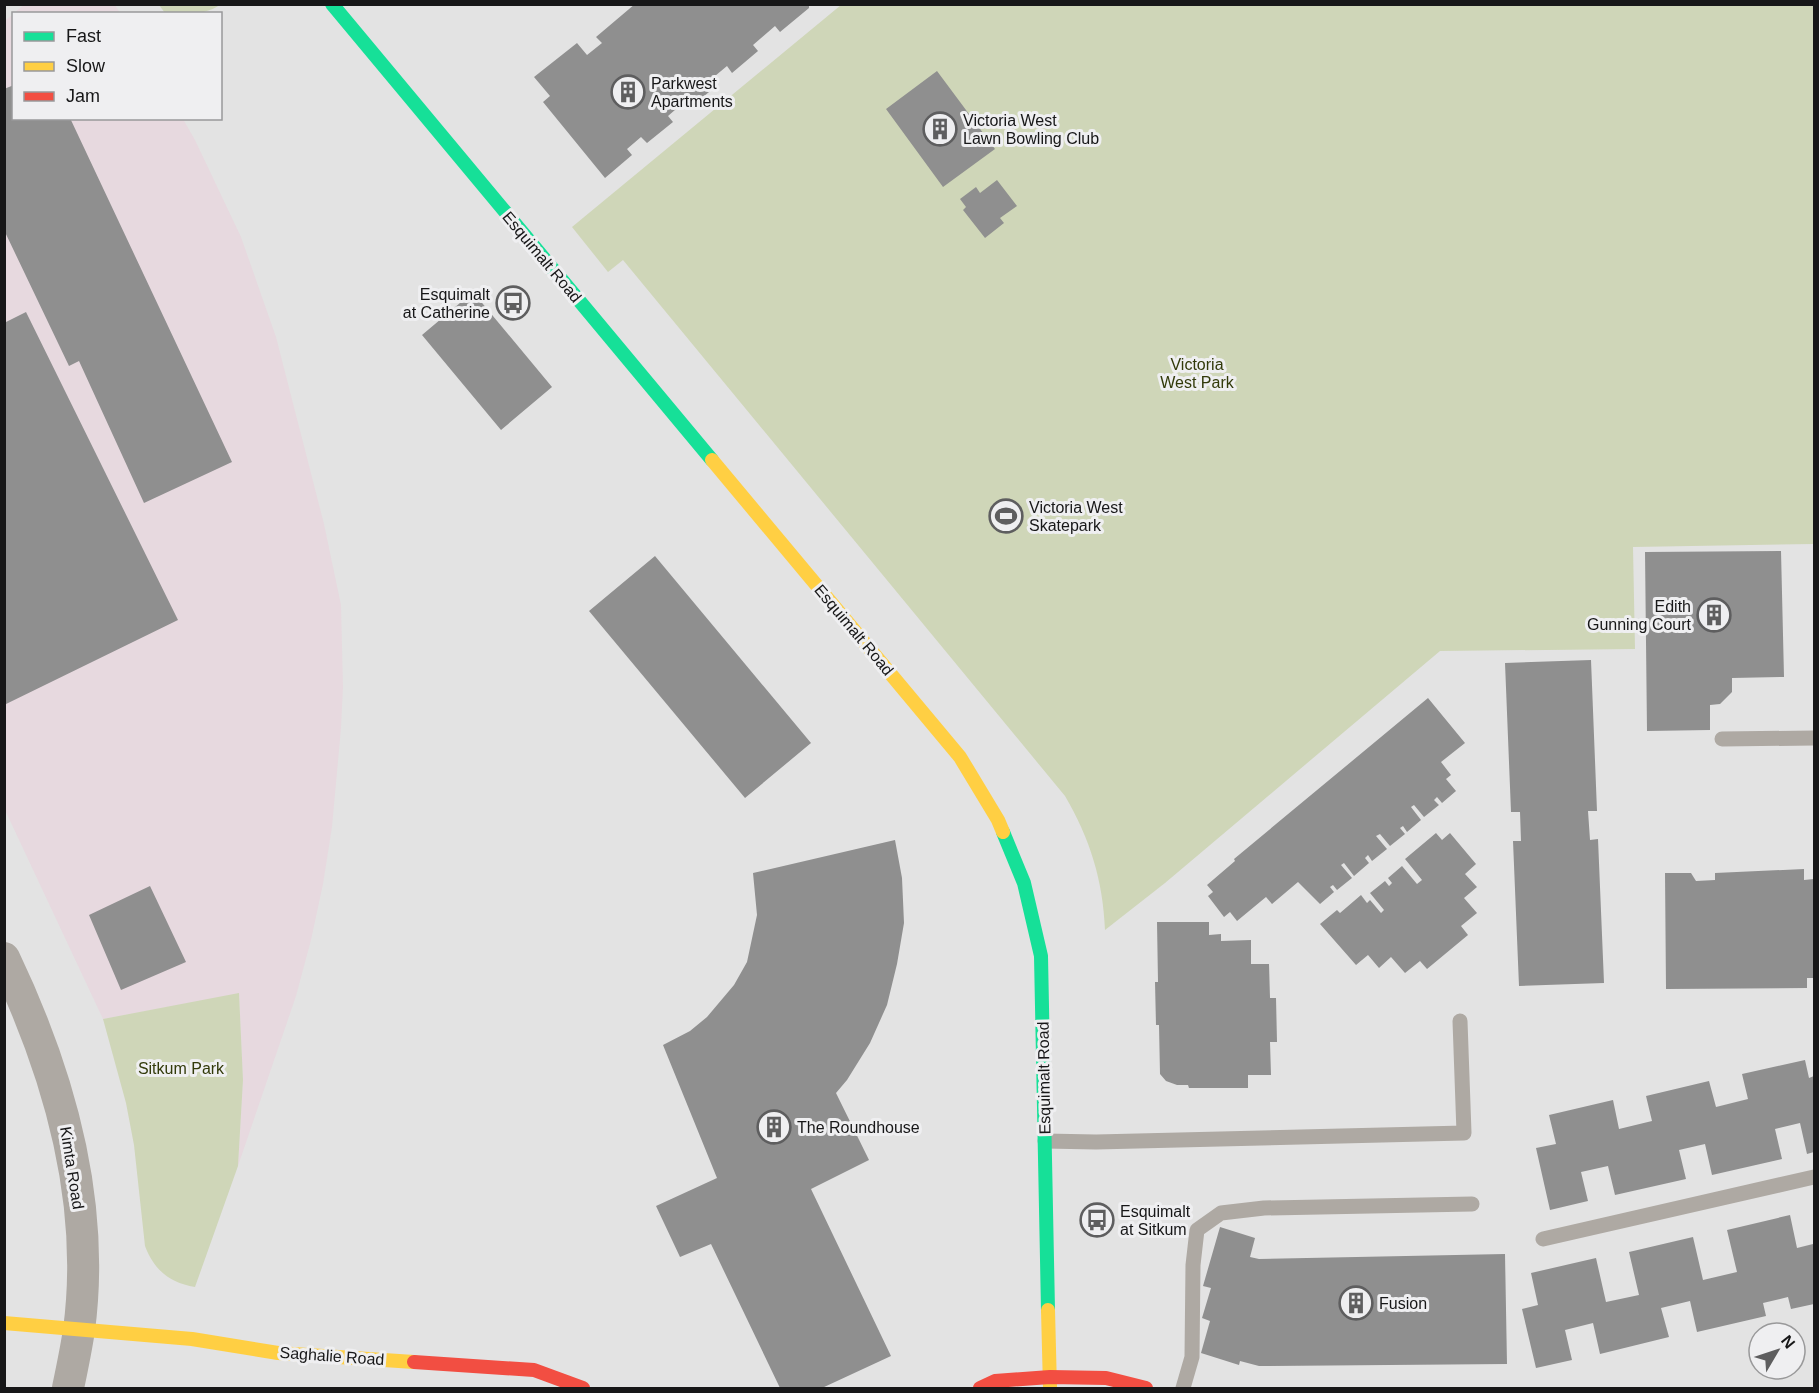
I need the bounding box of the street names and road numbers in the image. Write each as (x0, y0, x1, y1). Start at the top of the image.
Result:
street label: Esquimalt Road (499, 208, 585, 306)
street label: Esquimalt Road (811, 581, 897, 679)
street label: Esquimalt Road (1035, 1021, 1053, 1135)
street label: Kimta Road (57, 1125, 87, 1211)
street label: Saghalie Road (279, 1344, 385, 1368)

